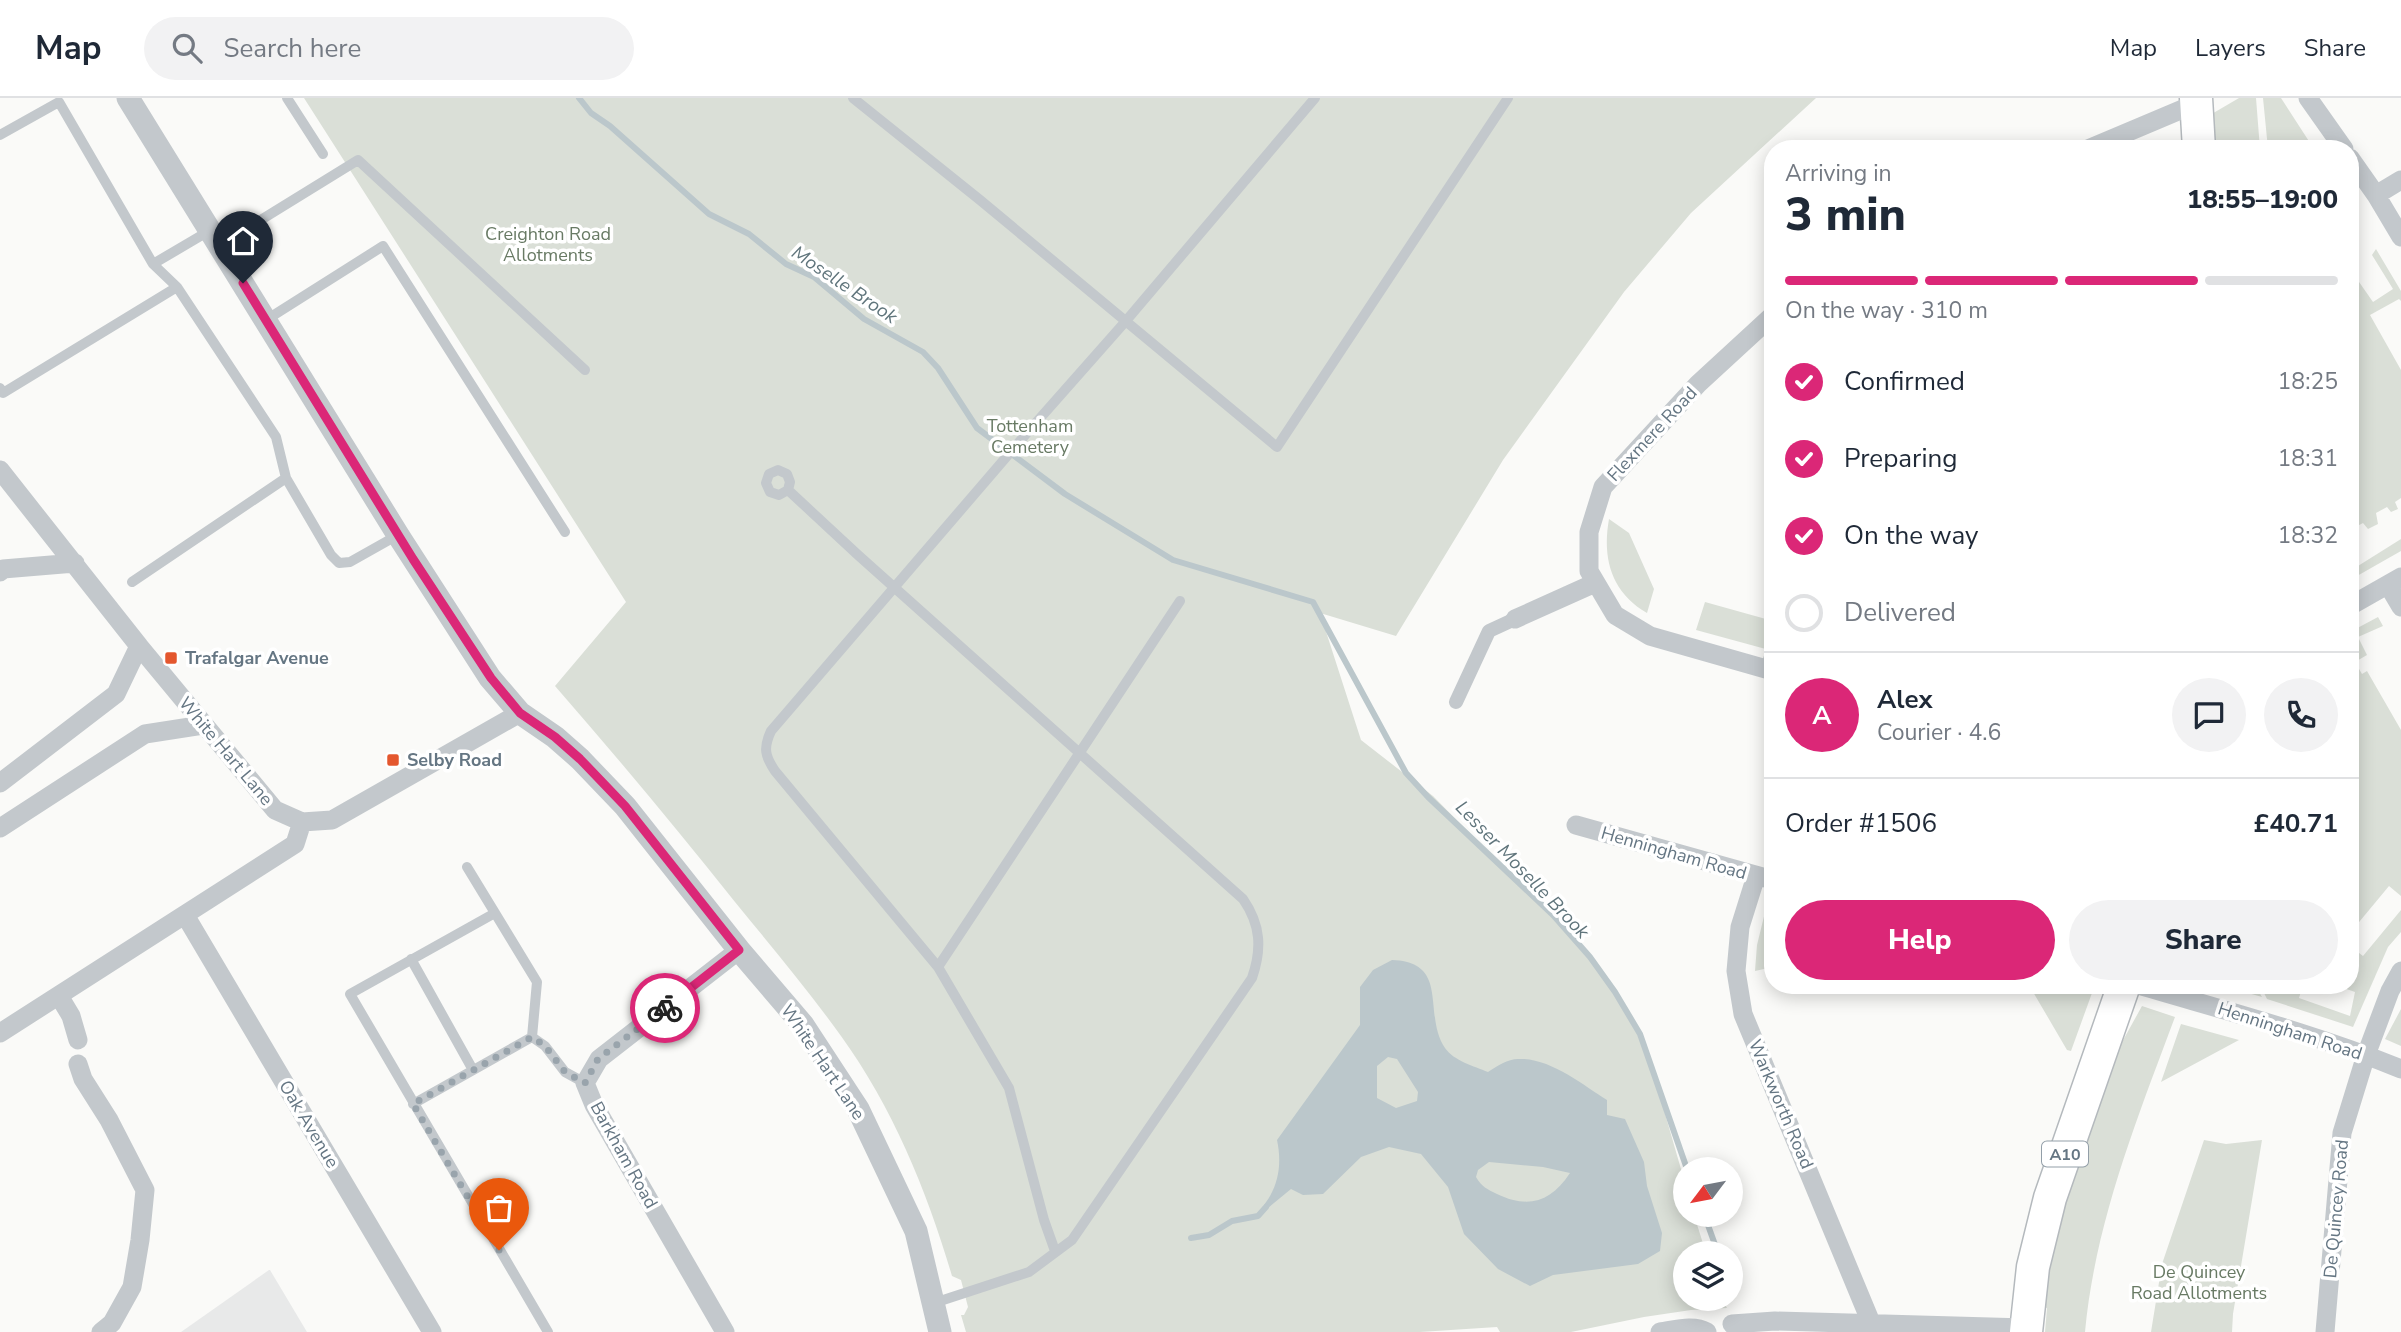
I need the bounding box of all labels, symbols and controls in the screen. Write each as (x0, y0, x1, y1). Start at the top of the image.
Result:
search box (144, 17, 634, 80)
text: Map (35, 26, 102, 71)
icon: search (168, 29, 206, 67)
text: Search here (224, 31, 361, 66)
text: Map (2110, 32, 2157, 64)
text: Layers (2195, 32, 2266, 64)
text: Share (2304, 32, 2366, 64)
text: Arriving in (1785, 158, 1892, 189)
text: 18:55–19:00 (2187, 182, 2338, 217)
text: 3 min (1785, 183, 1906, 246)
pin (213, 211, 273, 283)
icon: home (224, 222, 262, 260)
park label: Creighton Road Allotments (485, 222, 611, 267)
water label: Moselle Brook (786, 240, 903, 330)
text: On the way · 310 m (1785, 295, 1988, 326)
icon: check (1785, 363, 1823, 401)
text: Confirmed (1844, 364, 1965, 399)
text: 18:25 (2278, 366, 2338, 397)
street label: Flexmere Road (1602, 381, 1702, 487)
park label: Tottenham Cemetery (987, 414, 1073, 459)
icon: check (1785, 440, 1823, 478)
text: Preparing (1844, 441, 1957, 476)
text: 18:31 (2278, 443, 2338, 474)
icon: check (1785, 517, 1823, 555)
text: On the way (1844, 518, 1978, 553)
text: 18:32 (2278, 520, 2338, 551)
text: Delivered (1844, 595, 1956, 630)
place label: Trafalgar Avenue (185, 646, 329, 670)
marker: Trafalgar Avenue (163, 650, 179, 666)
button: chat (2172, 678, 2246, 752)
button: phone (2264, 678, 2338, 752)
text: Alex (1877, 682, 1933, 717)
street label: White Hart Lane (173, 692, 279, 810)
text: A (1812, 698, 1832, 733)
text: Courier · 4.6 (1877, 717, 2001, 748)
place label: Selby Road (407, 748, 502, 772)
marker: Selby Road (385, 752, 401, 768)
water label: Lesser Moselle Brook (1449, 795, 1595, 945)
text: Order #1506 (1785, 806, 1937, 841)
text: £40.71 (2254, 806, 2338, 841)
street label: Henningham Road (1598, 821, 1750, 885)
button: Help (1785, 900, 2055, 980)
button: Share (2069, 900, 2338, 980)
courier (630, 973, 700, 1043)
icon: bike (646, 989, 684, 1027)
street label: Henningham Road (2215, 996, 2365, 1066)
street label: White Hart Lane (775, 999, 871, 1125)
street label: Warkworth Road (1743, 1036, 1819, 1172)
street label: Oak Avenue (273, 1076, 345, 1172)
street label: Barkham Road (585, 1097, 663, 1213)
street label: De Quincey Road (2318, 1139, 2354, 1279)
road number: A10 (2042, 1142, 2088, 1166)
north arrow (1673, 1157, 1743, 1227)
map controls (1673, 1157, 1743, 1311)
pin (469, 1178, 529, 1250)
icon: bag (480, 1189, 518, 1227)
button: layers (1673, 1241, 1743, 1311)
park label: De Quincey Road Allotments (2131, 1260, 2267, 1305)

